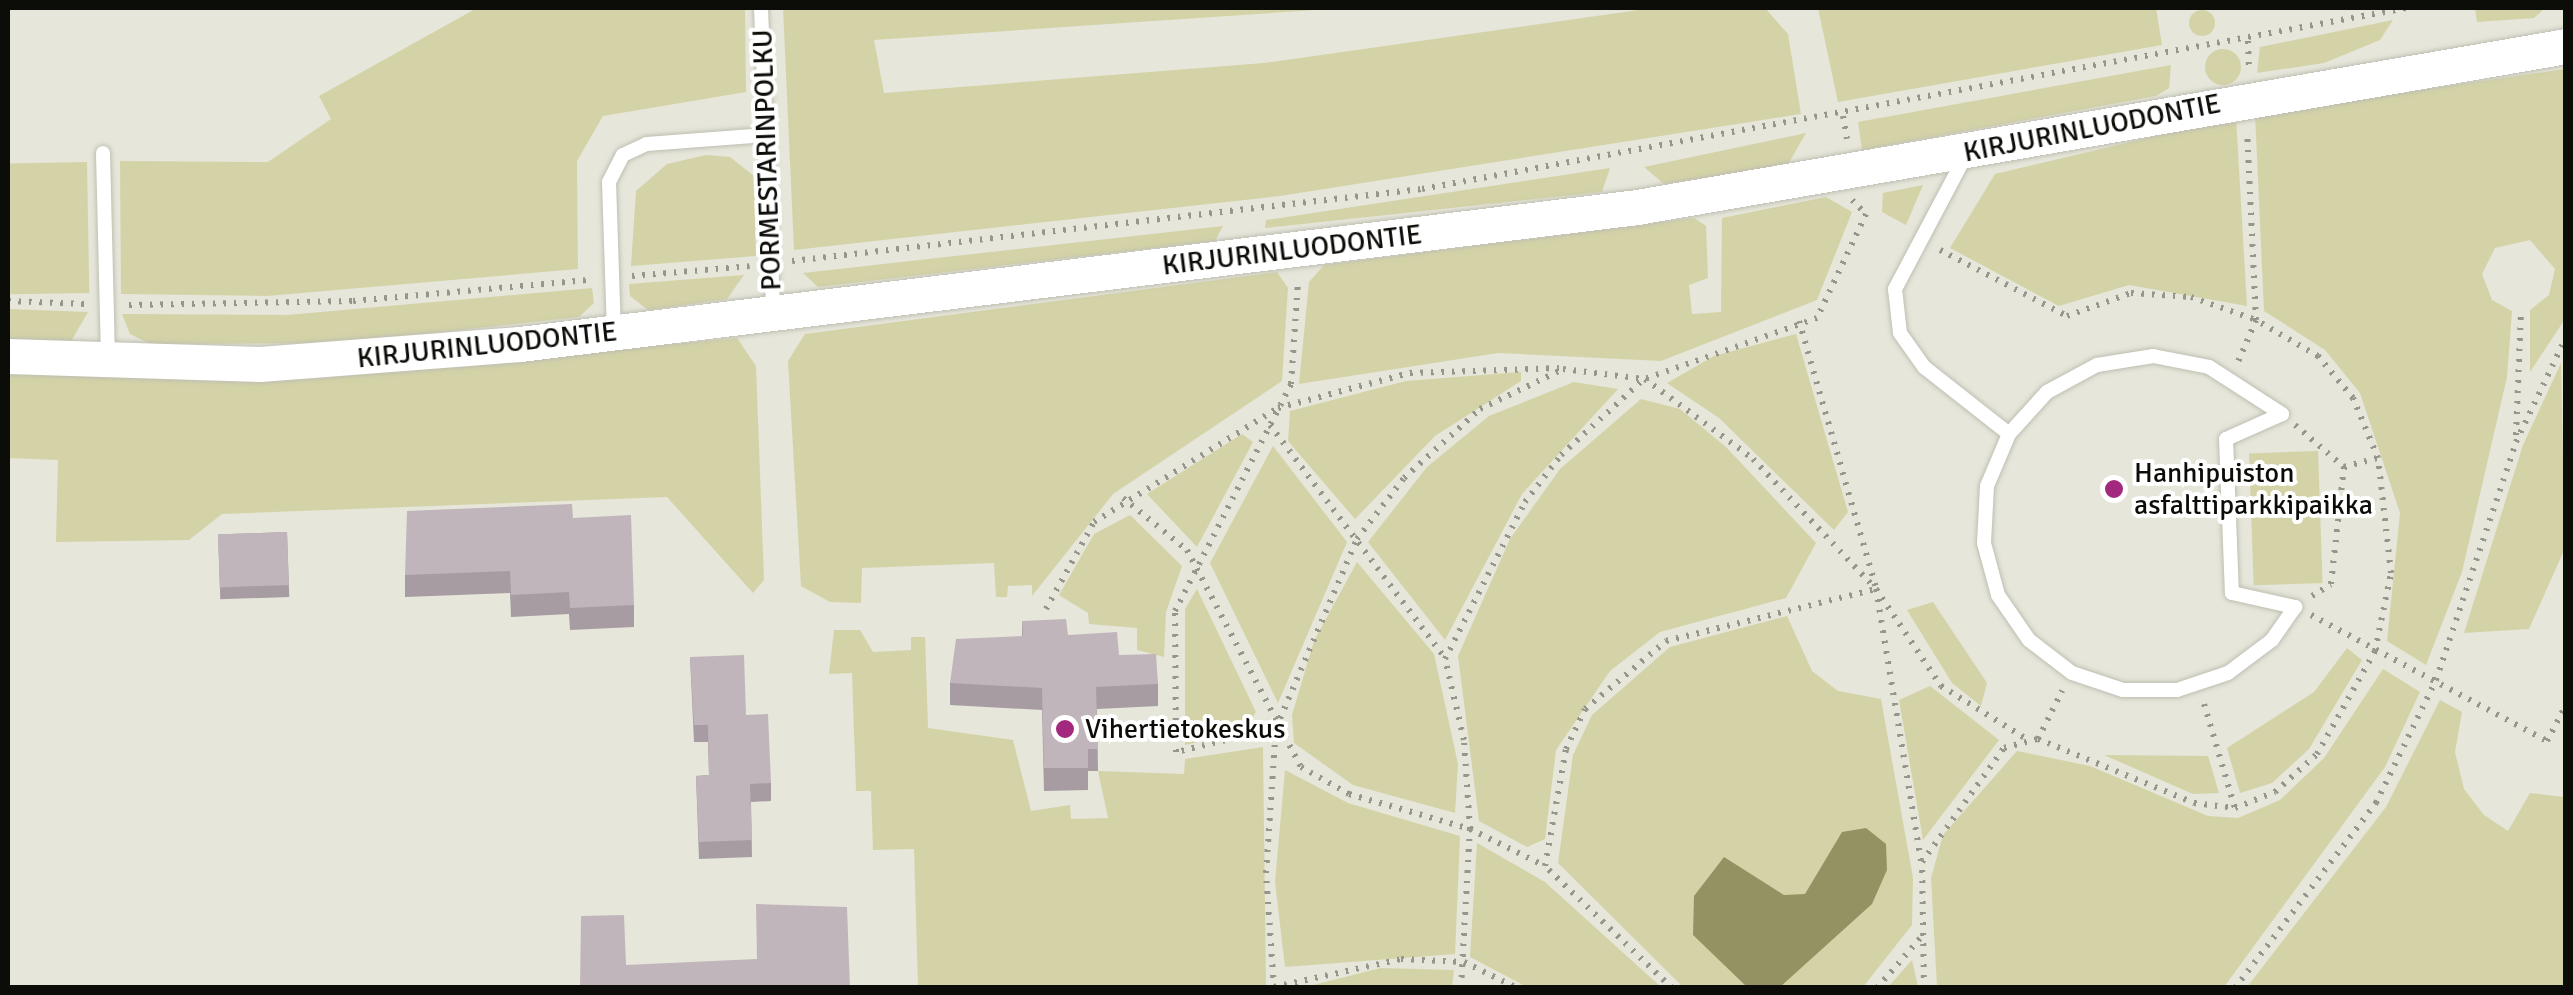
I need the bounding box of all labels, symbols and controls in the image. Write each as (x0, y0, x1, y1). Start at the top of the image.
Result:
street label: PORMESTARINPOLKU (746, 29, 788, 291)
street label: KIRJURINLUODONTIE (1961, 87, 2223, 169)
street label: KIRJURINLUODONTIE (1160, 217, 1424, 283)
street label: KIRJURINLUODONTIE (355, 315, 619, 375)
place label: Hanhipuiston asfalttiparkkipaikka (2134, 456, 2373, 522)
marker: Hanhipuiston asfalttiparkkipaikka (2103, 478, 2125, 500)
place label: Vihertietokeskus (1085, 712, 1285, 746)
marker: Vihertietokeskus (1054, 718, 1076, 740)

